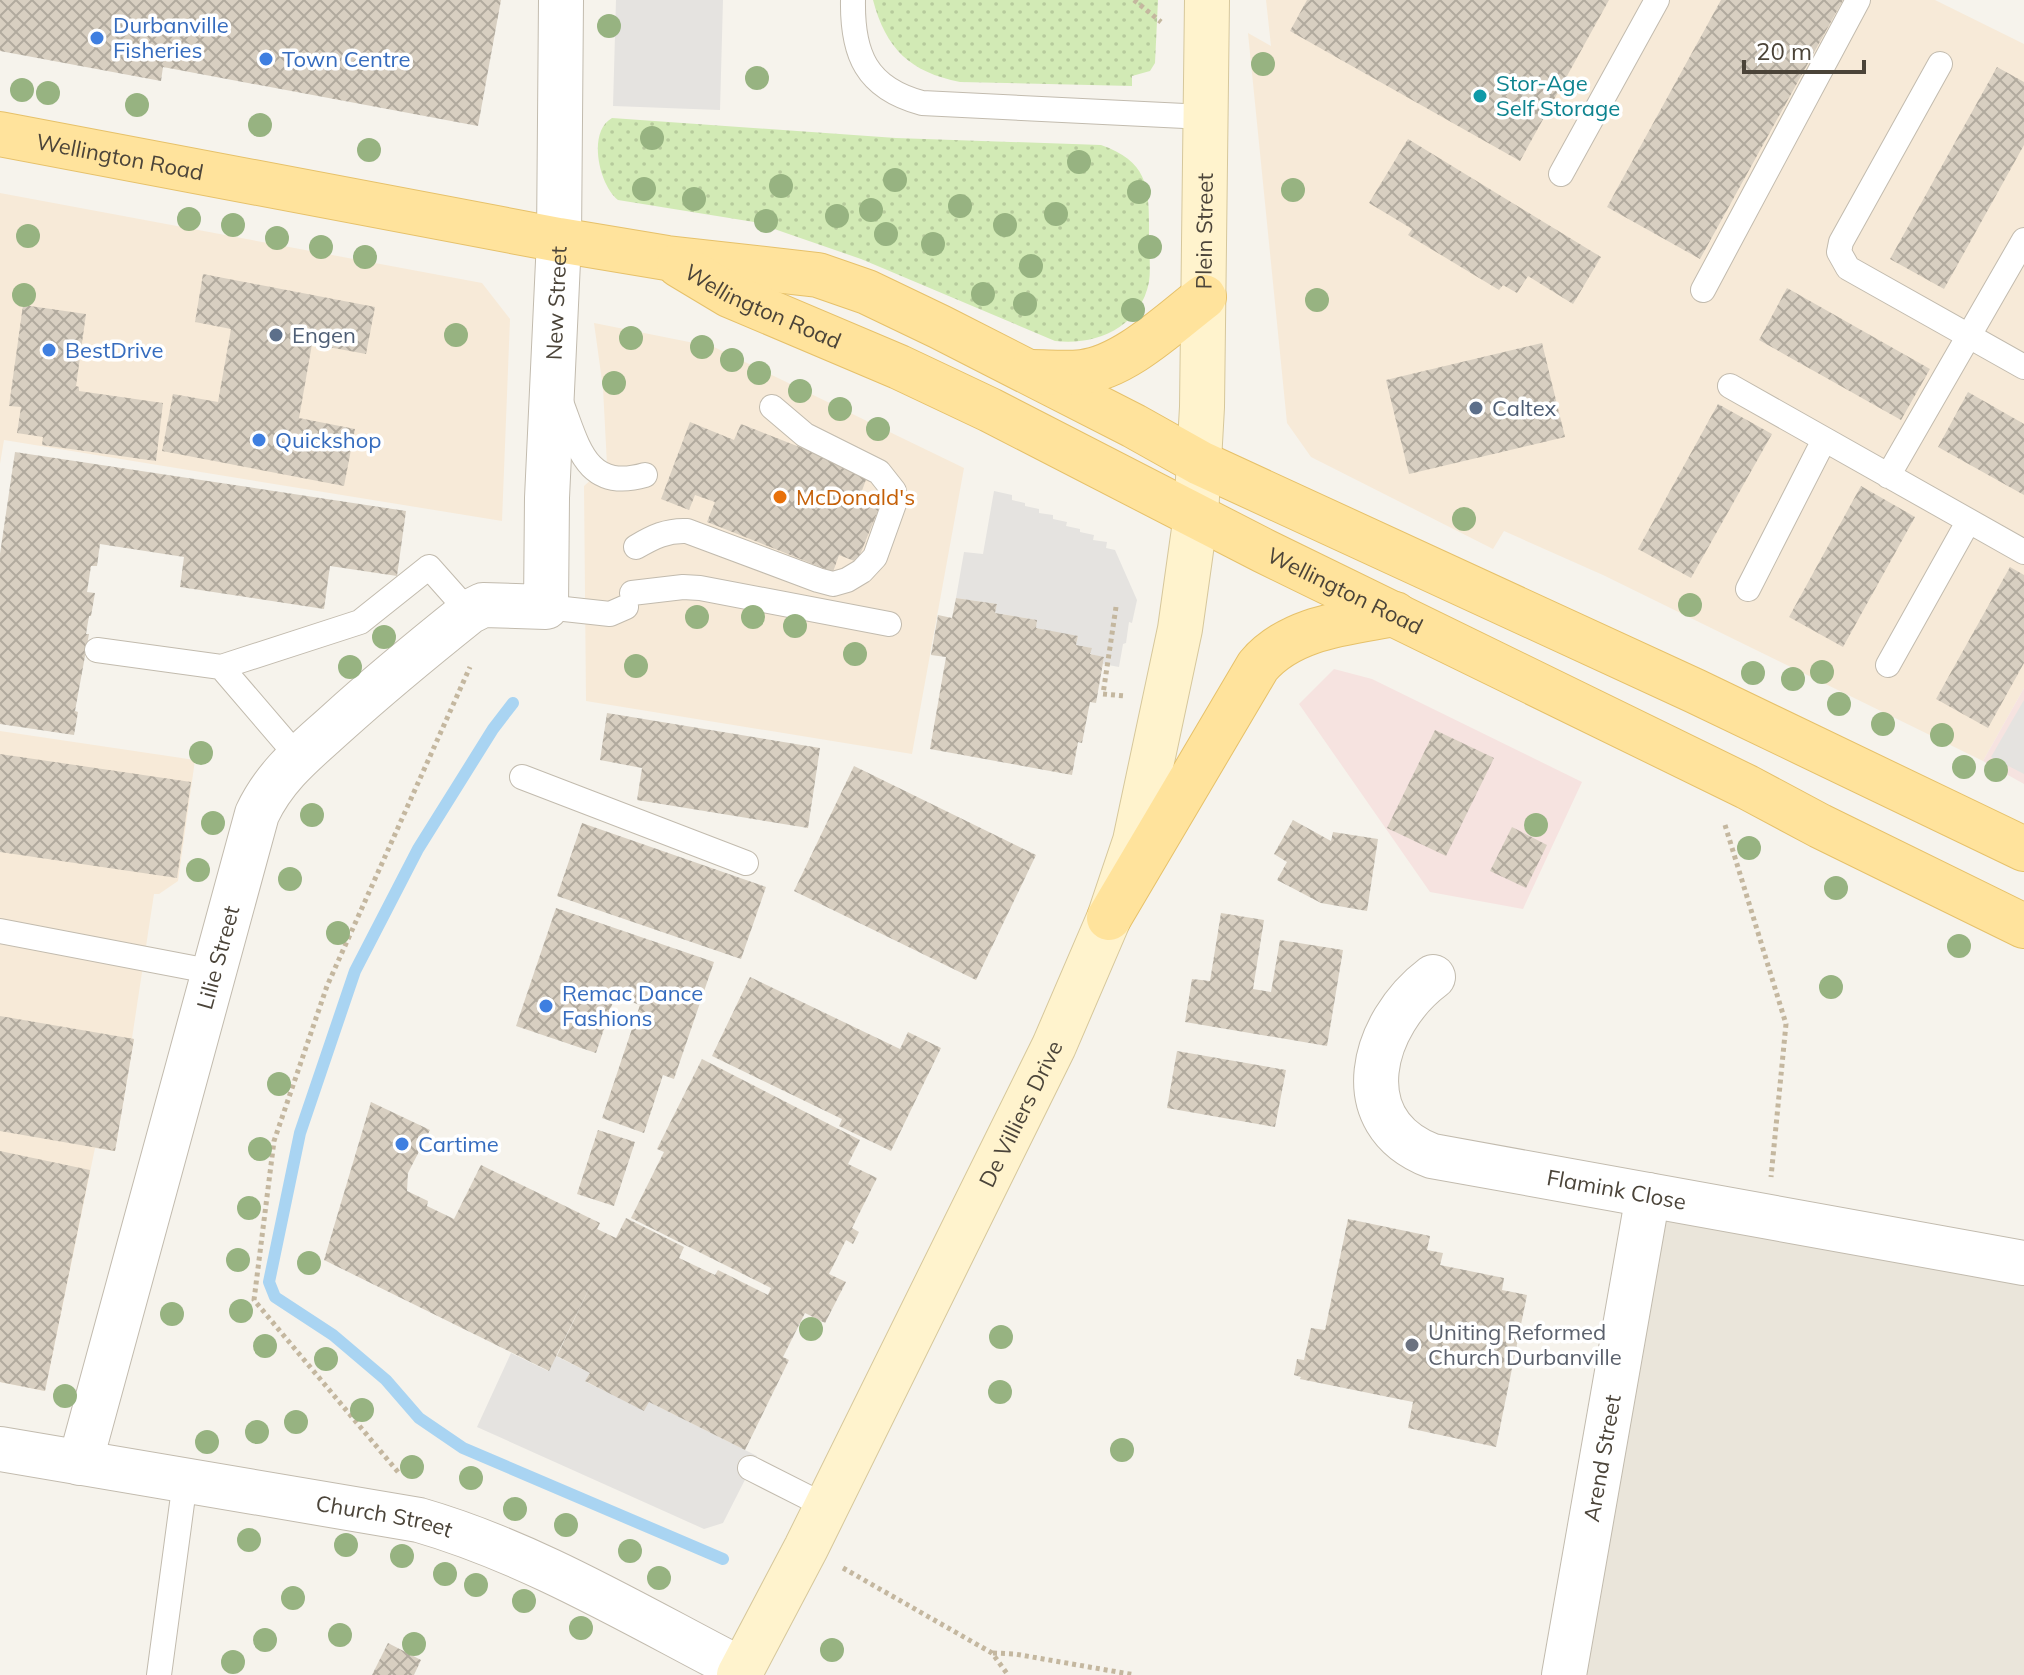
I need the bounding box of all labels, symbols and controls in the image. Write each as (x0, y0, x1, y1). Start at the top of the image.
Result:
place label: Durbanville Fisheries (113, 11, 229, 64)
scale bar (1744, 24, 1864, 74)
marker: Durbanville Fisheries (88, 29, 106, 47)
text: 20 m (1756, 36, 1812, 66)
place label: Town Centre (282, 45, 410, 73)
marker: Town Centre (257, 50, 275, 68)
place label: Stor-Age Self Storage (1496, 69, 1620, 122)
marker: Stor-Age Self Storage (1471, 87, 1489, 105)
street label: Wellington Road (34, 127, 206, 186)
street label: Plein Street (1189, 172, 1219, 289)
street label: New Street (539, 245, 573, 361)
street label: Wellington Road (680, 258, 846, 355)
place label: Engen (292, 321, 356, 349)
marker: Engen (267, 326, 285, 344)
place label: BestDrive (65, 336, 164, 364)
marker: BestDrive (40, 341, 58, 359)
place label: Caltex (1492, 394, 1557, 422)
marker: Caltex (1467, 399, 1485, 417)
place label: Quickshop (275, 426, 382, 454)
marker: Quickshop (250, 431, 268, 449)
place label: McDonald's (796, 483, 915, 511)
marker: McDonald's (771, 488, 789, 506)
street label: Wellington Road (1263, 541, 1428, 640)
street label: Lilie Street (190, 902, 245, 1012)
place label: Remac Dance Fashions (562, 979, 703, 1032)
marker: Remac Dance Fashions (537, 997, 555, 1015)
street label: De Villiers Drive (973, 1036, 1069, 1192)
place label: Cartime (418, 1130, 499, 1158)
marker: Cartime (393, 1135, 411, 1153)
street label: Flamink Close (1545, 1163, 1689, 1216)
place label: Uniting Reformed Church Durbanville (1428, 1318, 1622, 1371)
marker: Uniting Reformed Church Durbanville (1403, 1336, 1421, 1354)
street label: Arend Street (1577, 1392, 1627, 1524)
street label: Church Street (314, 1489, 457, 1544)

